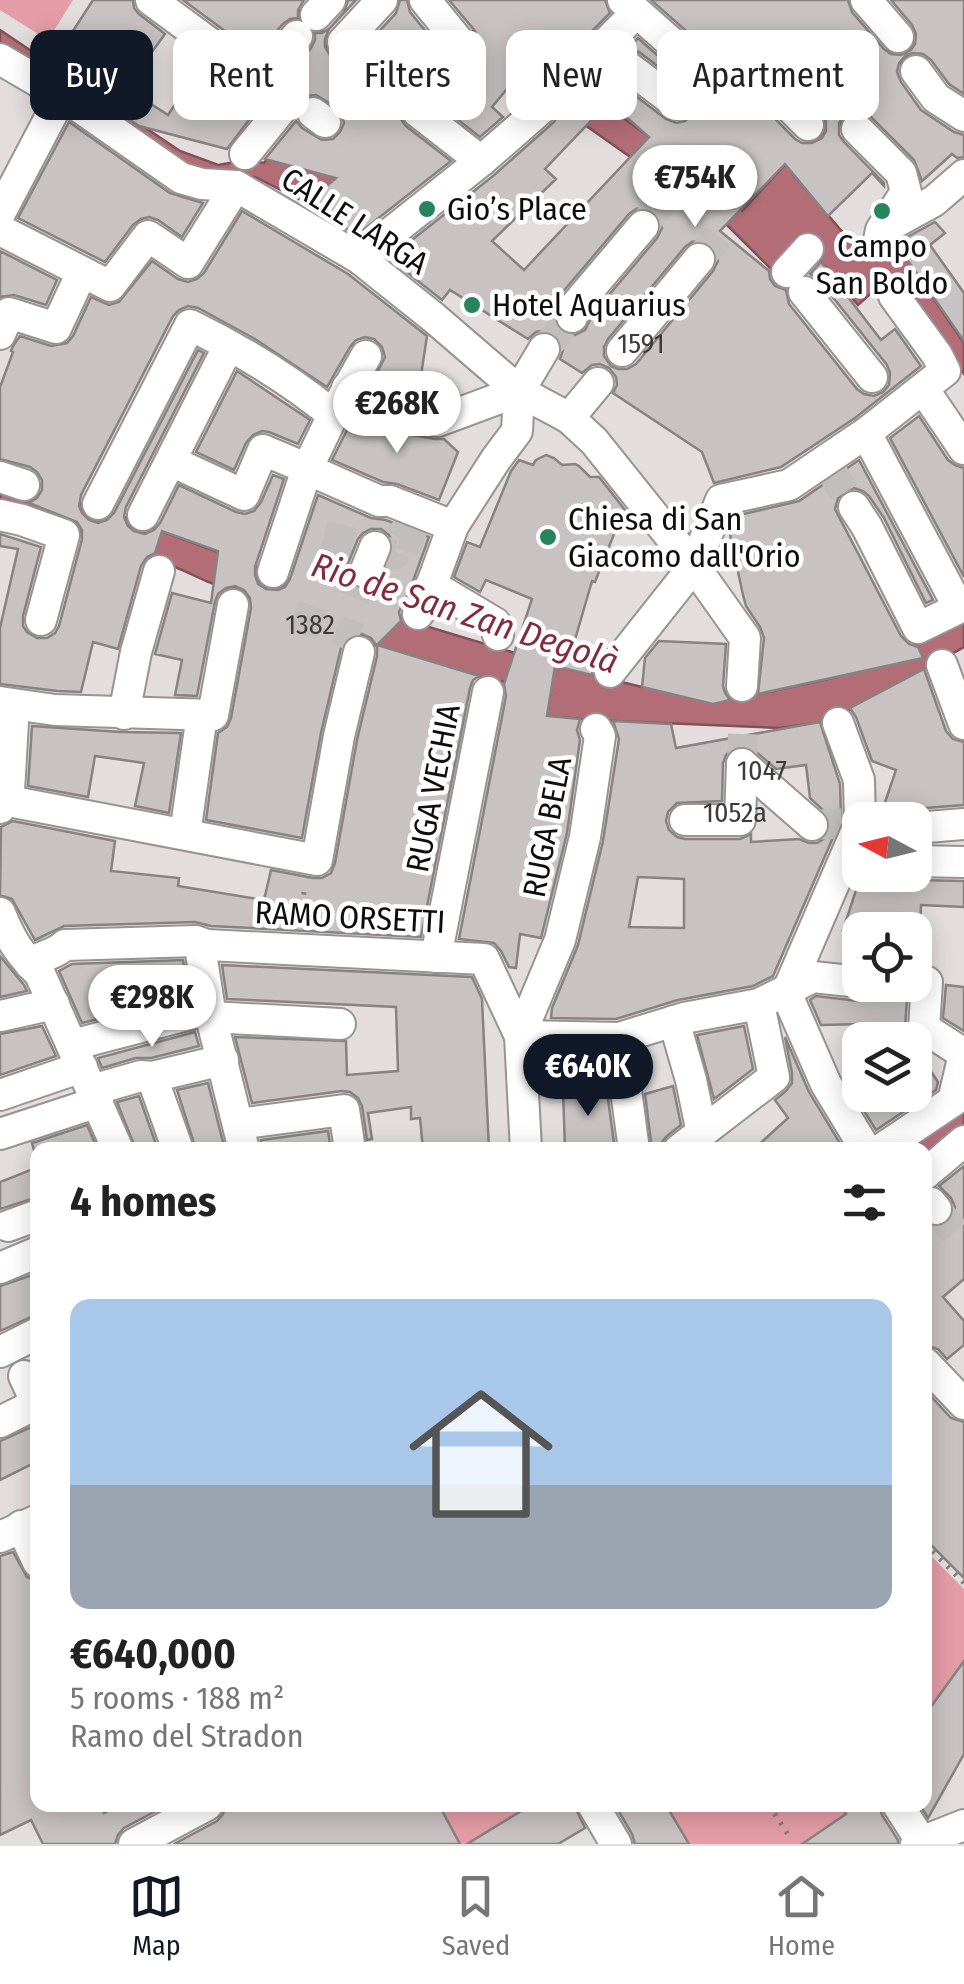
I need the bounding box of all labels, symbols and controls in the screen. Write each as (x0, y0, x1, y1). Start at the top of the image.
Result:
chip: Buy (30, 30, 153, 120)
chip: Rent (173, 30, 309, 120)
chip: Filters (329, 30, 486, 120)
chip: New (506, 30, 637, 120)
chip: Apartment (657, 30, 879, 120)
pin: €754K (625, 145, 765, 230)
text: €754K (654, 158, 736, 196)
street label: CALLE LARGA (274, 160, 436, 283)
place label: Gio’s Place (447, 190, 587, 228)
marker: Gio’s Place (416, 198, 438, 220)
marker: Campo San Boldo (871, 200, 893, 222)
place label: Campo San Boldo (816, 227, 948, 302)
place label: Hotel Aquarius (492, 286, 686, 324)
marker: Hotel Aquarius (461, 294, 483, 316)
house number: 1591 (617, 327, 665, 360)
pin: €268K (327, 371, 467, 456)
text: €268K (355, 384, 439, 422)
place label: Chiesa di San Giacomo dall'Orio (568, 500, 801, 575)
marker: Chiesa di San Giacomo dall'Orio (537, 526, 559, 548)
water label: Rio de San Zan Degolà (306, 544, 624, 682)
house number: 1382 (285, 608, 335, 641)
street label: RUGA VECHIA (398, 701, 468, 875)
street label: RUGA BELA (515, 753, 579, 900)
house number: 1047 (737, 754, 787, 787)
house number: 1052a (703, 796, 767, 829)
north arrow (842, 802, 932, 892)
map controls (842, 802, 932, 1112)
street label: RAMO ORSETTI (254, 893, 446, 941)
button: locate (842, 912, 932, 1002)
pin: €298K (82, 965, 222, 1050)
text: €298K (110, 978, 194, 1016)
button: layers (842, 1022, 932, 1112)
pin: €640K (518, 1034, 658, 1119)
text: €640K (545, 1047, 631, 1085)
icon: filters (837, 1175, 892, 1230)
text: 4 homes (70, 1177, 217, 1227)
icon: home (391, 1364, 571, 1544)
text: €640,000 (70, 1629, 236, 1679)
text: 5 rooms · 188 m² (70, 1679, 284, 1717)
text: Ramo del Stradon (70, 1717, 304, 1755)
tab: Map (129, 1869, 184, 1962)
tab: Saved (442, 1869, 510, 1962)
tab: Home (768, 1869, 835, 1962)

